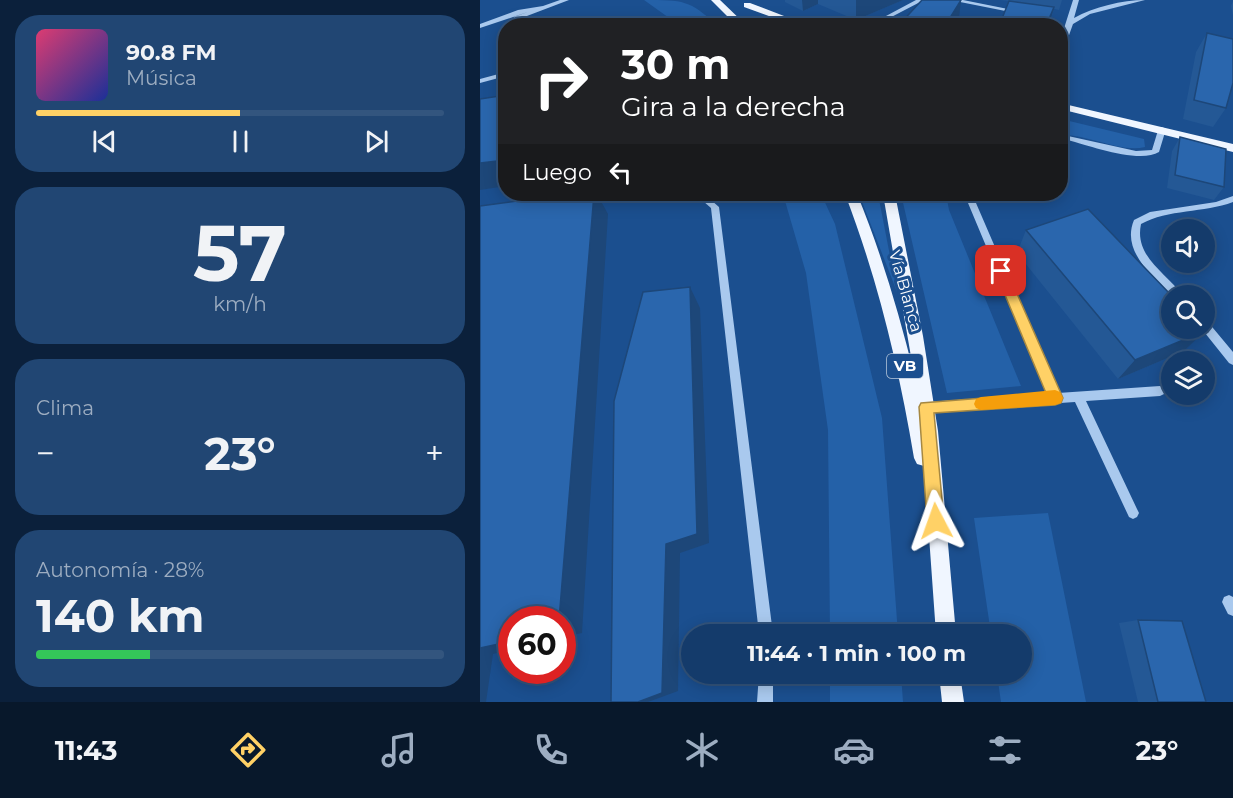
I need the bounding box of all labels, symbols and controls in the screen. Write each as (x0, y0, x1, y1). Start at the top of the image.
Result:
text: 30 m (621, 38, 730, 90)
text: 90.8 FM (126, 39, 216, 66)
icon: right (522, 42, 600, 120)
text: Música (126, 66, 197, 90)
text: Gira a la derecha (621, 90, 846, 123)
icon: previous (88, 125, 121, 158)
icon: pause (224, 125, 257, 158)
icon: next (360, 125, 393, 158)
icon: left (604, 156, 637, 189)
text: Luego (522, 159, 592, 186)
text: 57 (193, 205, 287, 301)
map controls (1161, 219, 1215, 405)
button: sound (1161, 219, 1215, 273)
pin (975, 245, 1026, 296)
street label: Vía Blanca (885, 248, 926, 334)
icon: arrive (984, 254, 1017, 287)
button: search (1161, 285, 1215, 339)
text: km/h (213, 292, 267, 316)
button: layers (1161, 351, 1215, 405)
road number: VB (887, 354, 923, 378)
text: Clima (36, 396, 94, 420)
text: 23° (204, 426, 276, 481)
text: − (36, 433, 55, 473)
text: + (425, 433, 444, 473)
position arrow (904, 489, 968, 553)
text: Autonomía · 28% (36, 558, 204, 582)
text: 140 km (36, 588, 204, 643)
speed limit sign: 60 (498, 606, 576, 684)
text: 11:44 · 1 min · 100 m (747, 640, 966, 667)
icon: directions (227, 729, 269, 771)
icon: music (378, 729, 420, 771)
icon: phone (530, 729, 572, 771)
icon: climate (681, 729, 723, 771)
icon: car (833, 729, 875, 771)
icon: filters (984, 729, 1026, 771)
text: 11:43 (55, 734, 117, 767)
text: 23° (1135, 734, 1178, 767)

